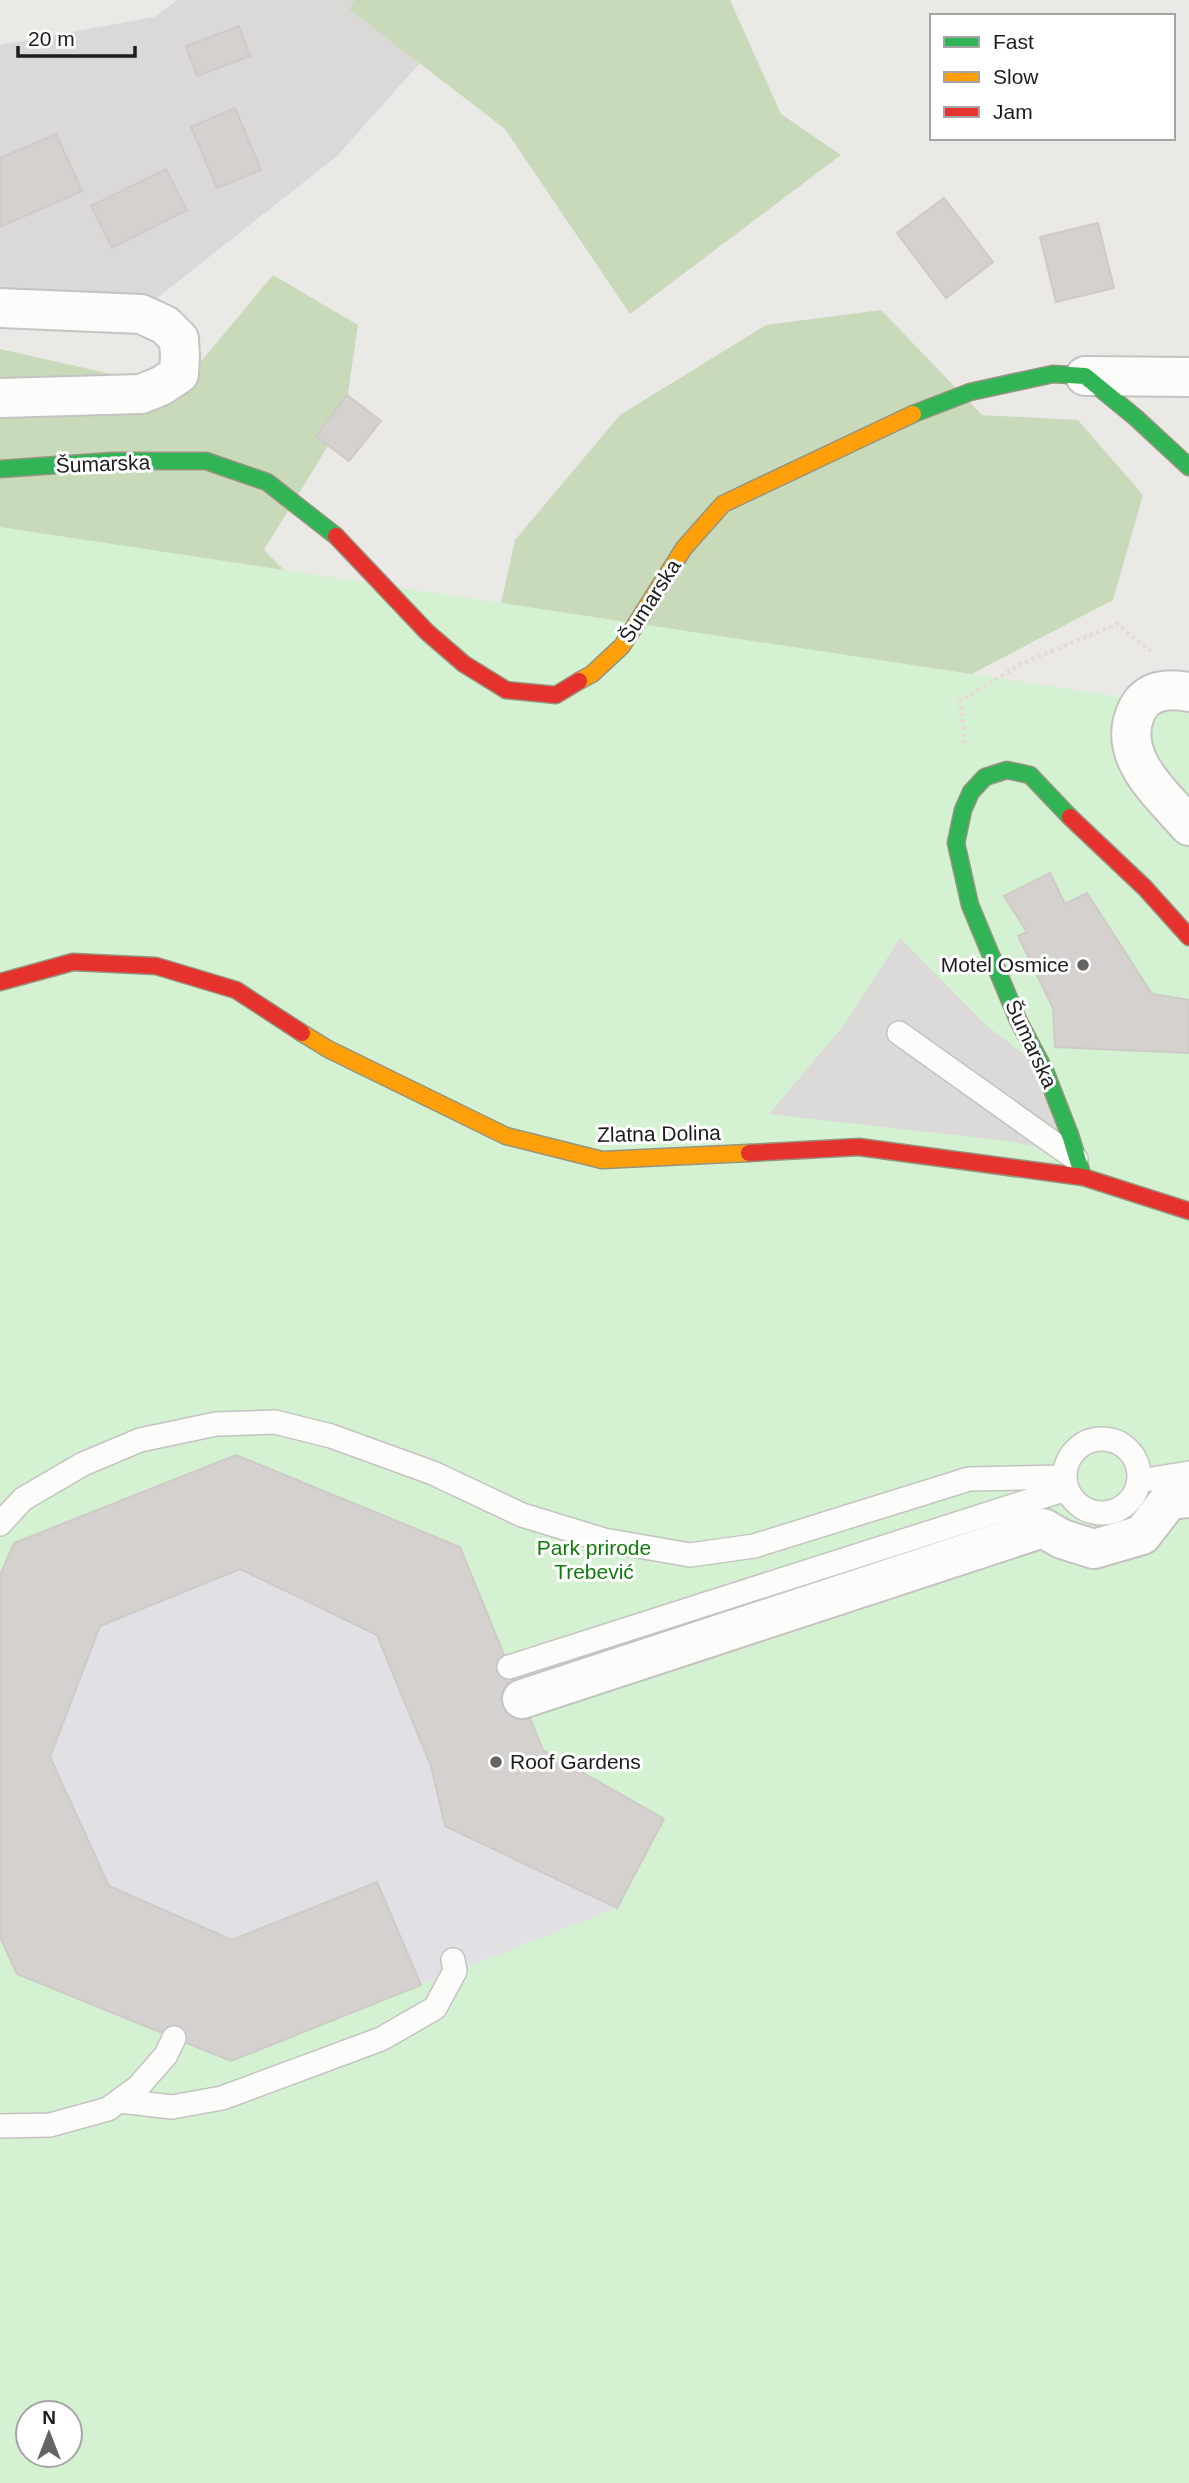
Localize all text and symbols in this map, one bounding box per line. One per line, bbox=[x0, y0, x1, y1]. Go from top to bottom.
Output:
scale bar bbox=[18, 14, 135, 58]
legend bbox=[930, 14, 1175, 140]
text: 20 m bbox=[28, 27, 75, 50]
text: Fast bbox=[993, 30, 1034, 53]
text: Slow bbox=[993, 65, 1039, 88]
text: Jam bbox=[993, 100, 1033, 123]
street label: Šumarska bbox=[55, 450, 151, 477]
street label: Šumarska bbox=[614, 555, 685, 647]
place label: Motel Osmice bbox=[941, 953, 1069, 976]
marker: Motel Osmice bbox=[1075, 957, 1091, 973]
street label: Šumarska bbox=[1001, 996, 1062, 1092]
street label: Zlatna Dolina bbox=[597, 1121, 721, 1146]
park label: Park prirode Trebević bbox=[537, 1536, 651, 1583]
place label: Roof Gardens bbox=[510, 1750, 641, 1773]
marker: Roof Gardens bbox=[488, 1754, 504, 1770]
north arrow bbox=[14, 2399, 84, 2469]
text: N bbox=[42, 2407, 56, 2428]

